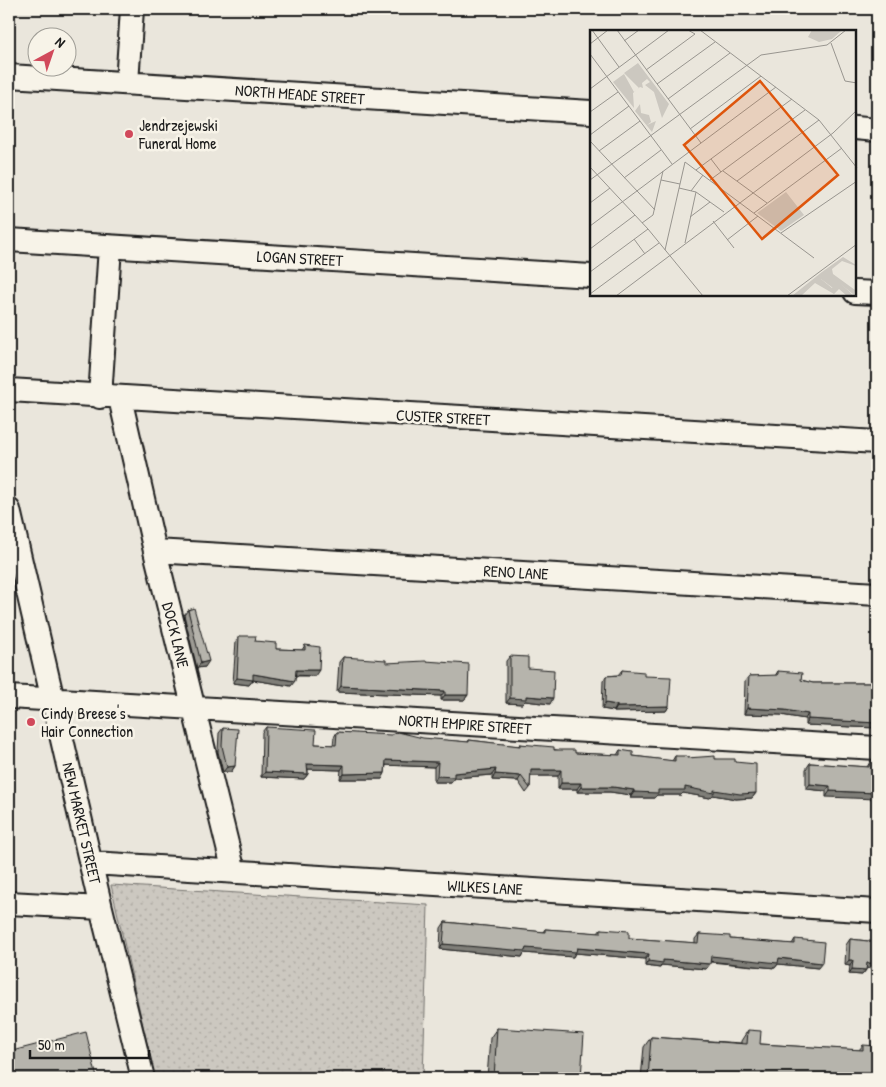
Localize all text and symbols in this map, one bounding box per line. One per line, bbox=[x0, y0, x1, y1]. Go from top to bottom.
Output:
north arrow bbox=[28, 28, 78, 78]
inset map bbox=[590, 30, 856, 296]
text: N bbox=[52, 32, 70, 52]
street label: NORTH MEADE STREET bbox=[234, 78, 366, 110]
place label: Jendrzejewski Funeral Home bbox=[138, 114, 218, 154]
marker: Jendrzejewski Funeral Home bbox=[123, 128, 135, 140]
street label: LOGAN STREET bbox=[256, 245, 344, 271]
street label: CUSTER STREET bbox=[395, 404, 491, 430]
street label: RENO LANE bbox=[483, 559, 549, 585]
street label: DOCK LANE bbox=[157, 600, 195, 670]
place label: Cindy Breese's Hair Connection bbox=[41, 702, 133, 742]
street label: NORTH EMPIRE STREET bbox=[398, 708, 533, 740]
marker: Cindy Breese's Hair Connection bbox=[25, 716, 37, 728]
street label: NEW MARKET STREET bbox=[57, 760, 107, 886]
street label: WILKES LANE bbox=[447, 874, 523, 900]
scale bar bbox=[30, 1027, 149, 1059]
text: 50 m bbox=[38, 1034, 65, 1055]

